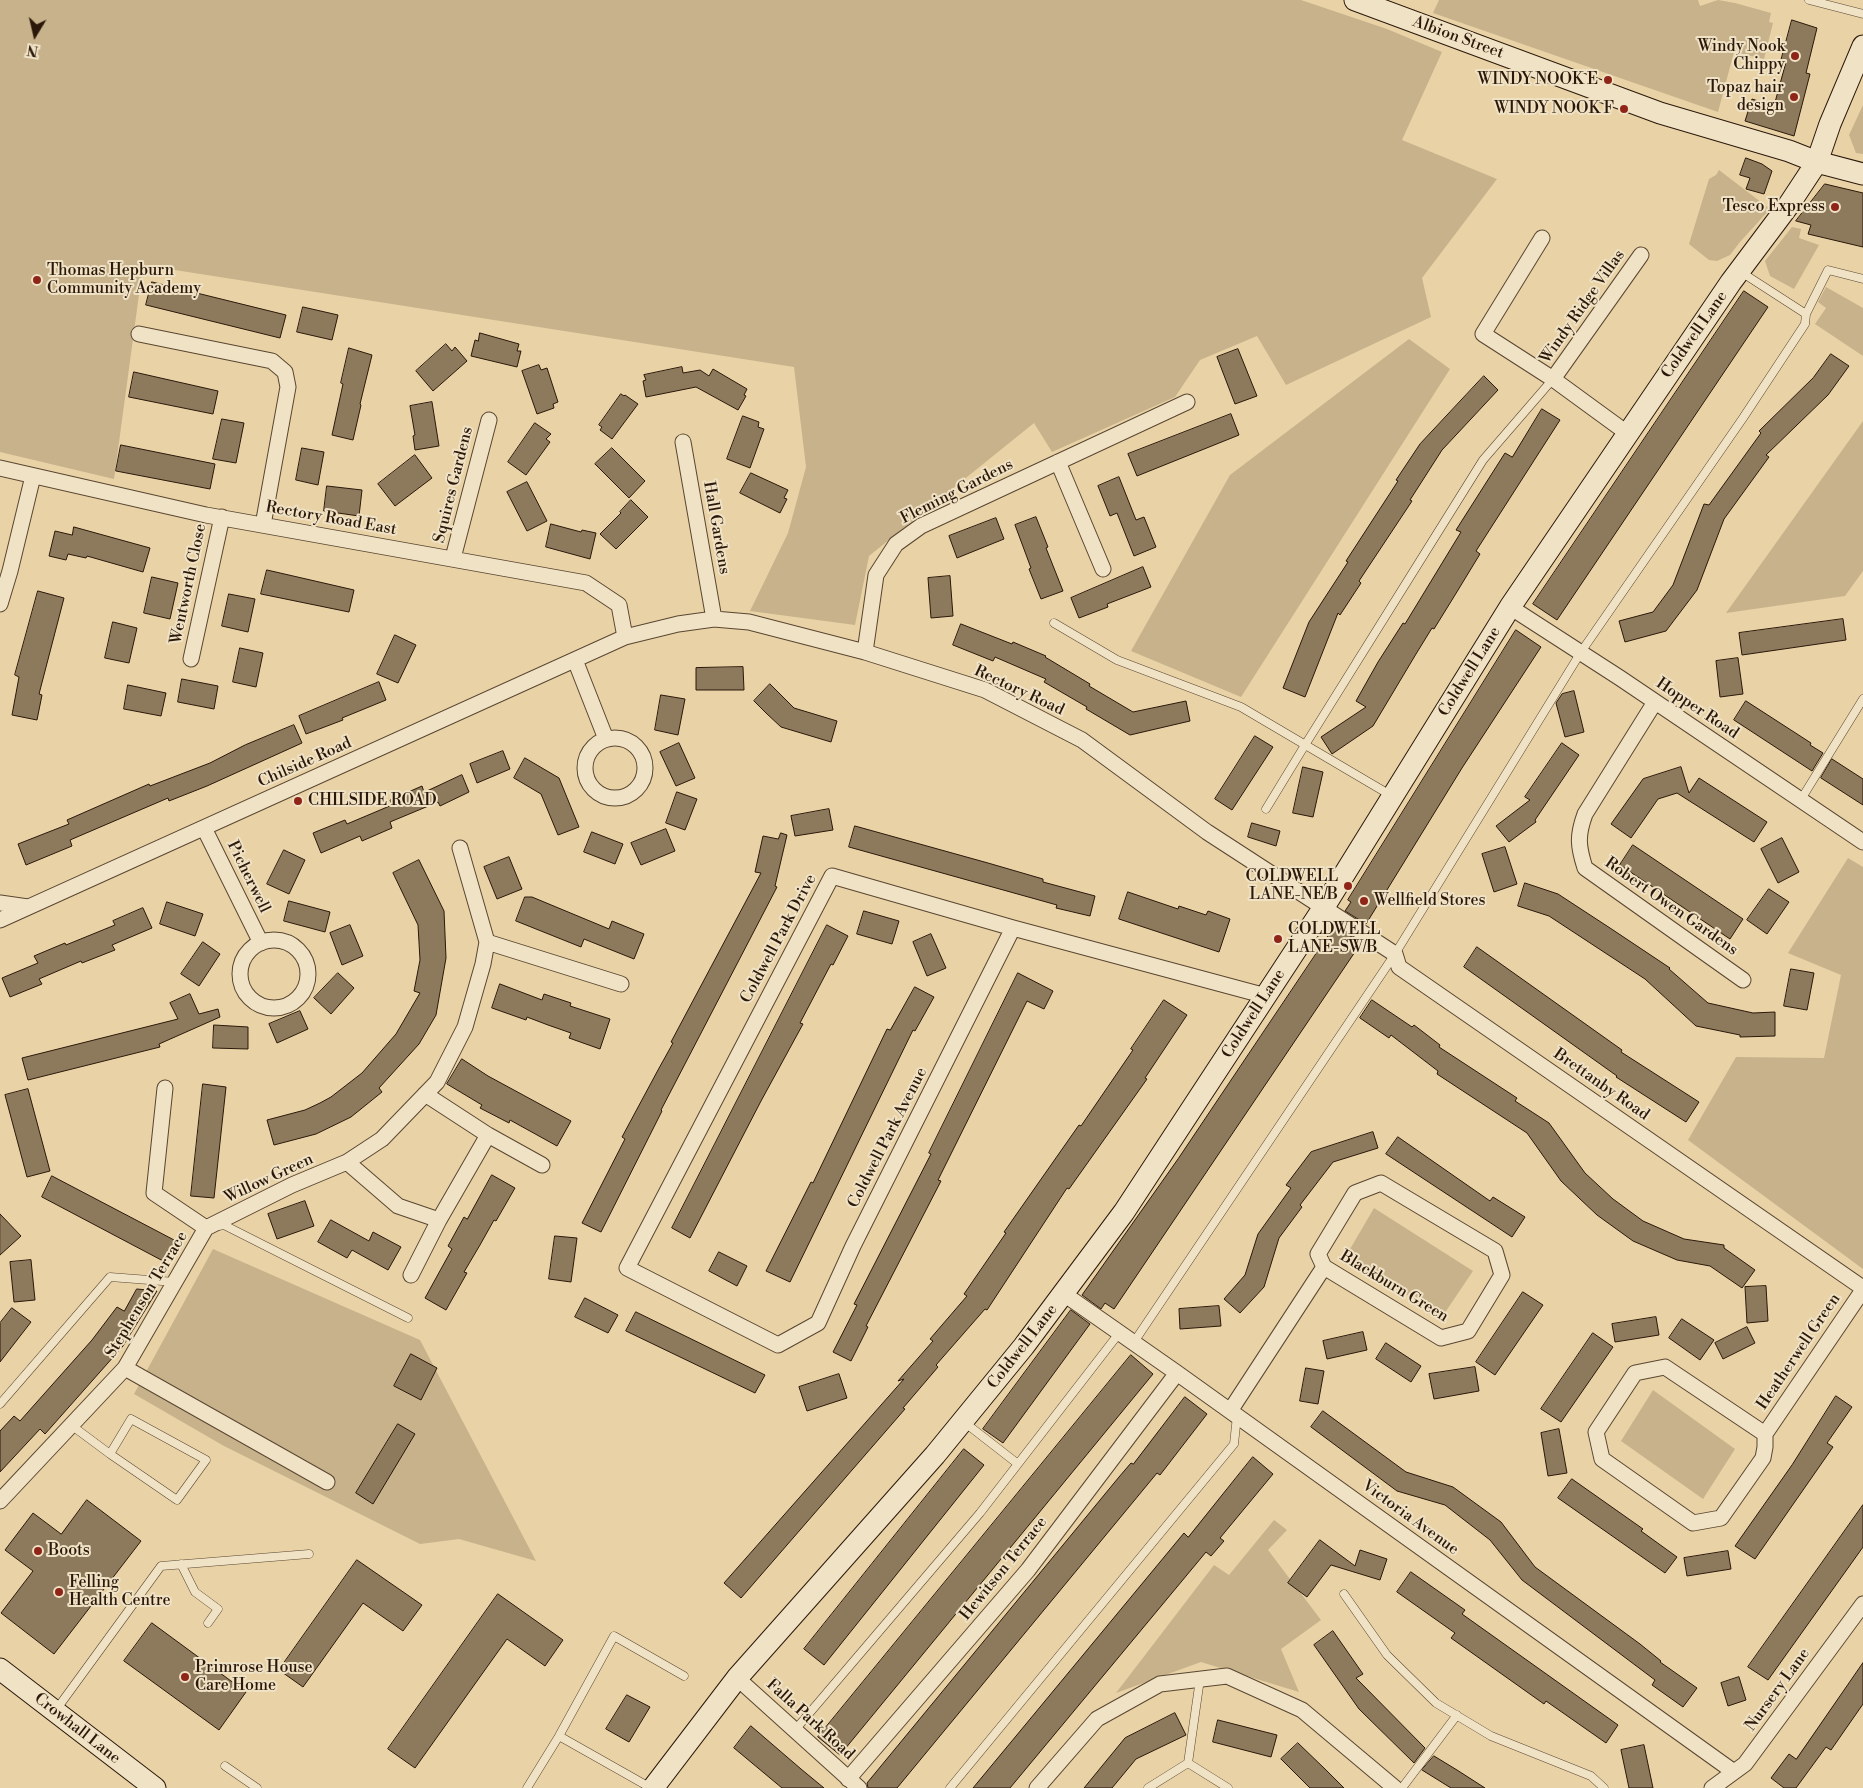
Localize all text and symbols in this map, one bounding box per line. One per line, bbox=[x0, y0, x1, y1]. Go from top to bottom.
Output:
north arrow bbox=[10, 10, 60, 60]
street label: Albion Street bbox=[1410, 13, 1506, 63]
place label: Windy Nook Chippy bbox=[1698, 37, 1785, 75]
text: N bbox=[26, 40, 40, 60]
marker: Windy Nook Chippy bbox=[1789, 50, 1801, 62]
place label: WINDY NOOK E bbox=[1478, 70, 1598, 90]
marker: WINDY NOOK E bbox=[1602, 74, 1614, 86]
place label: Topaz hair design bbox=[1707, 78, 1784, 116]
marker: Topaz hair design bbox=[1788, 91, 1800, 103]
place label: WINDY NOOK F bbox=[1494, 99, 1614, 119]
marker: WINDY NOOK F bbox=[1618, 103, 1630, 115]
place label: Tesco Express bbox=[1722, 197, 1825, 217]
marker: Tesco Express bbox=[1829, 201, 1841, 213]
street label: Windy Ridge Villas bbox=[1537, 246, 1629, 368]
place label: Thomas Hepburn Community Academy bbox=[47, 261, 201, 299]
marker: Thomas Hepburn Community Academy bbox=[31, 274, 43, 286]
street label: Coldwell Lane bbox=[1658, 288, 1732, 382]
street label: Squires Gardens bbox=[430, 425, 478, 545]
street label: Fleming Gardens bbox=[897, 455, 1017, 529]
street label: Hall Gardens bbox=[698, 480, 734, 576]
street label: Rectory Road East bbox=[264, 498, 398, 540]
street label: Wentworth Close bbox=[167, 522, 211, 646]
street label: Coldwell Lane bbox=[1435, 624, 1505, 720]
street label: Rectory Road bbox=[971, 662, 1067, 720]
street label: Hopper Road bbox=[1652, 674, 1742, 744]
street label: Chilside Road bbox=[255, 734, 355, 792]
place label: CHILSIDE ROAD bbox=[308, 791, 437, 811]
marker: CHILSIDE ROAD bbox=[292, 795, 304, 807]
street label: Picherwell bbox=[222, 838, 274, 916]
street label: Robert Owen Gardens bbox=[1601, 854, 1741, 960]
place label: COLDWELL LANE-NE/B bbox=[1246, 867, 1338, 905]
street label: Coldwell Park Drive bbox=[737, 871, 821, 1007]
marker: COLDWELL LANE-NE/B bbox=[1342, 880, 1354, 892]
place label: Wellfield Stores bbox=[1374, 891, 1486, 911]
marker: Wellfield Stores bbox=[1358, 895, 1370, 907]
place label: COLDWELL LANE-SW/B bbox=[1288, 920, 1380, 958]
marker: COLDWELL LANE-SW/B bbox=[1272, 933, 1284, 945]
street label: Coldwell Lane bbox=[1218, 966, 1290, 1062]
street label: Brettanby Road bbox=[1549, 1045, 1653, 1125]
street label: Coldwell Park Avenue bbox=[844, 1065, 932, 1211]
street label: Willow Green bbox=[221, 1150, 317, 1208]
street label: Stephenson Terrace bbox=[102, 1228, 192, 1362]
street label: Blackburn Green bbox=[1336, 1247, 1452, 1327]
street label: Heatherwell Green bbox=[1753, 1290, 1845, 1414]
street label: Coldwell Lane bbox=[984, 1301, 1062, 1393]
street label: Victoria Avenue bbox=[1358, 1476, 1462, 1560]
street label: Hewitson Terrace bbox=[956, 1513, 1052, 1625]
place label: Boots bbox=[48, 1541, 90, 1561]
marker: Boots bbox=[32, 1545, 44, 1557]
place label: Felling Health Centre bbox=[69, 1573, 171, 1611]
marker: Felling Health Centre bbox=[53, 1586, 65, 1598]
street label: Nursery Lane bbox=[1742, 1645, 1814, 1735]
place label: Primrose House Care Home bbox=[195, 1658, 313, 1696]
marker: Primrose House Care Home bbox=[179, 1671, 191, 1683]
street label: Falla Park Road bbox=[762, 1675, 858, 1765]
street label: Crowhall Lane bbox=[30, 1689, 124, 1769]

